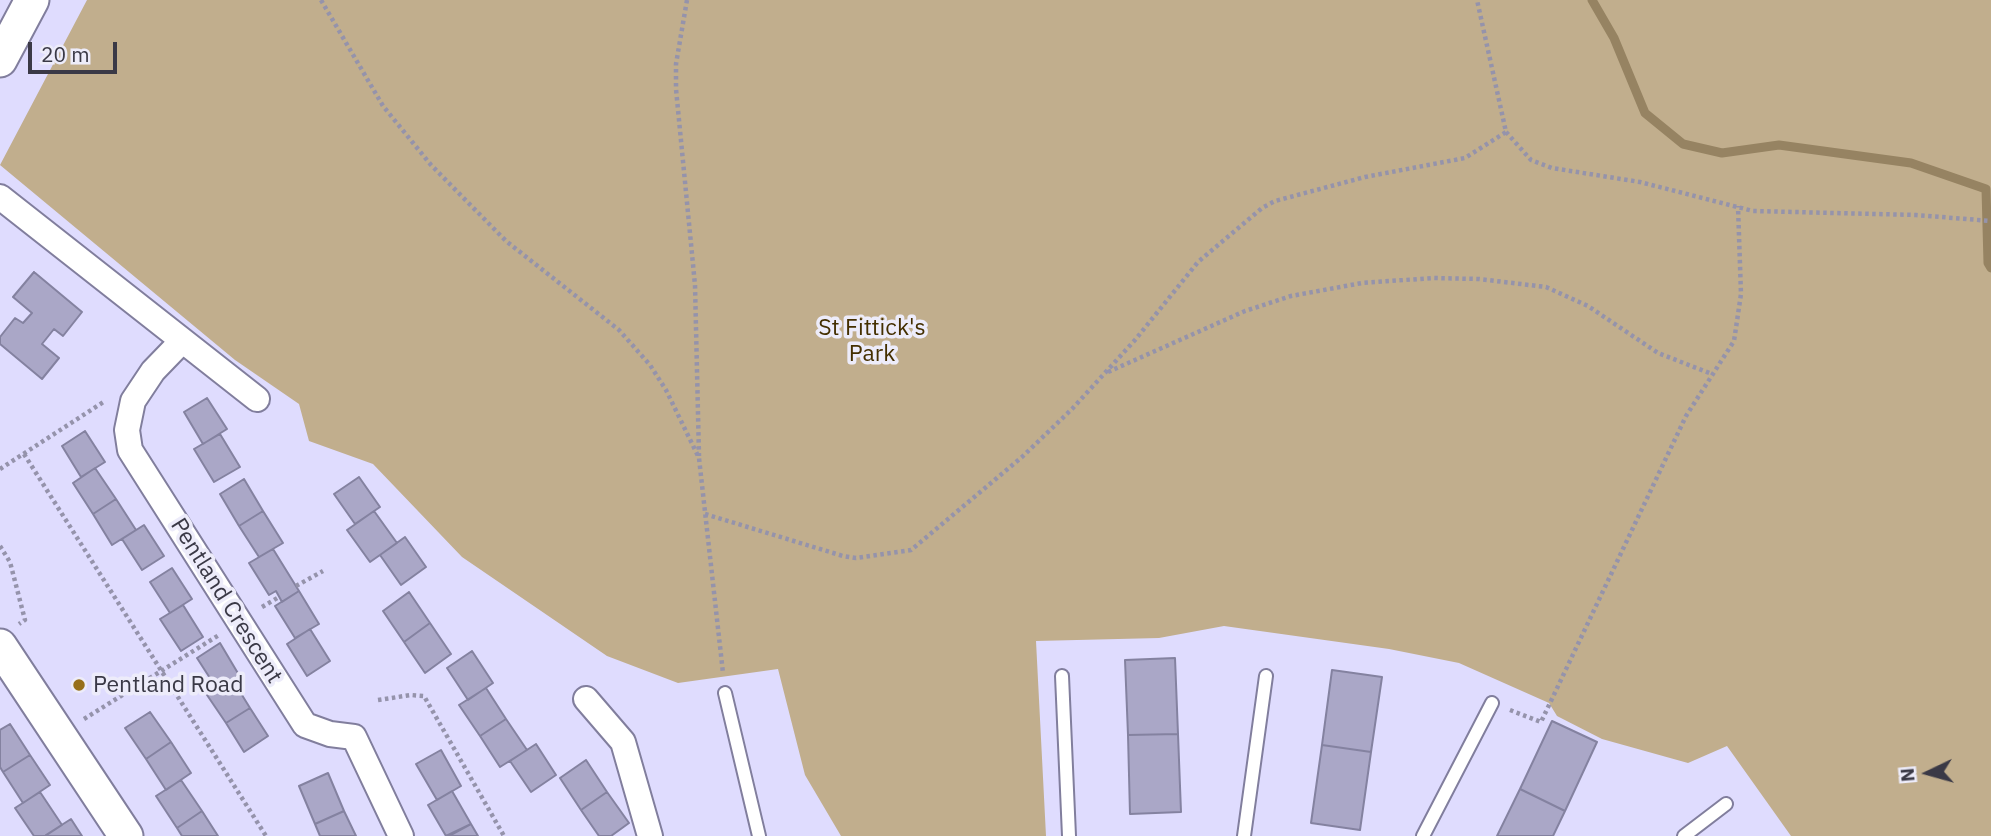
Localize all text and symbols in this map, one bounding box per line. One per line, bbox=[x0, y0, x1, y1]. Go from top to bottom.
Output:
scale bar bbox=[32, 28, 121, 72]
text: 20 m bbox=[41, 40, 90, 68]
park label: St Fittick's Park bbox=[818, 314, 926, 368]
street label: Pentland Crescent bbox=[164, 513, 288, 689]
place label: Pentland Road bbox=[93, 671, 243, 699]
marker: Pentland Road bbox=[71, 677, 87, 693]
north arrow bbox=[1893, 738, 1963, 808]
text: N bbox=[1895, 767, 1920, 783]

